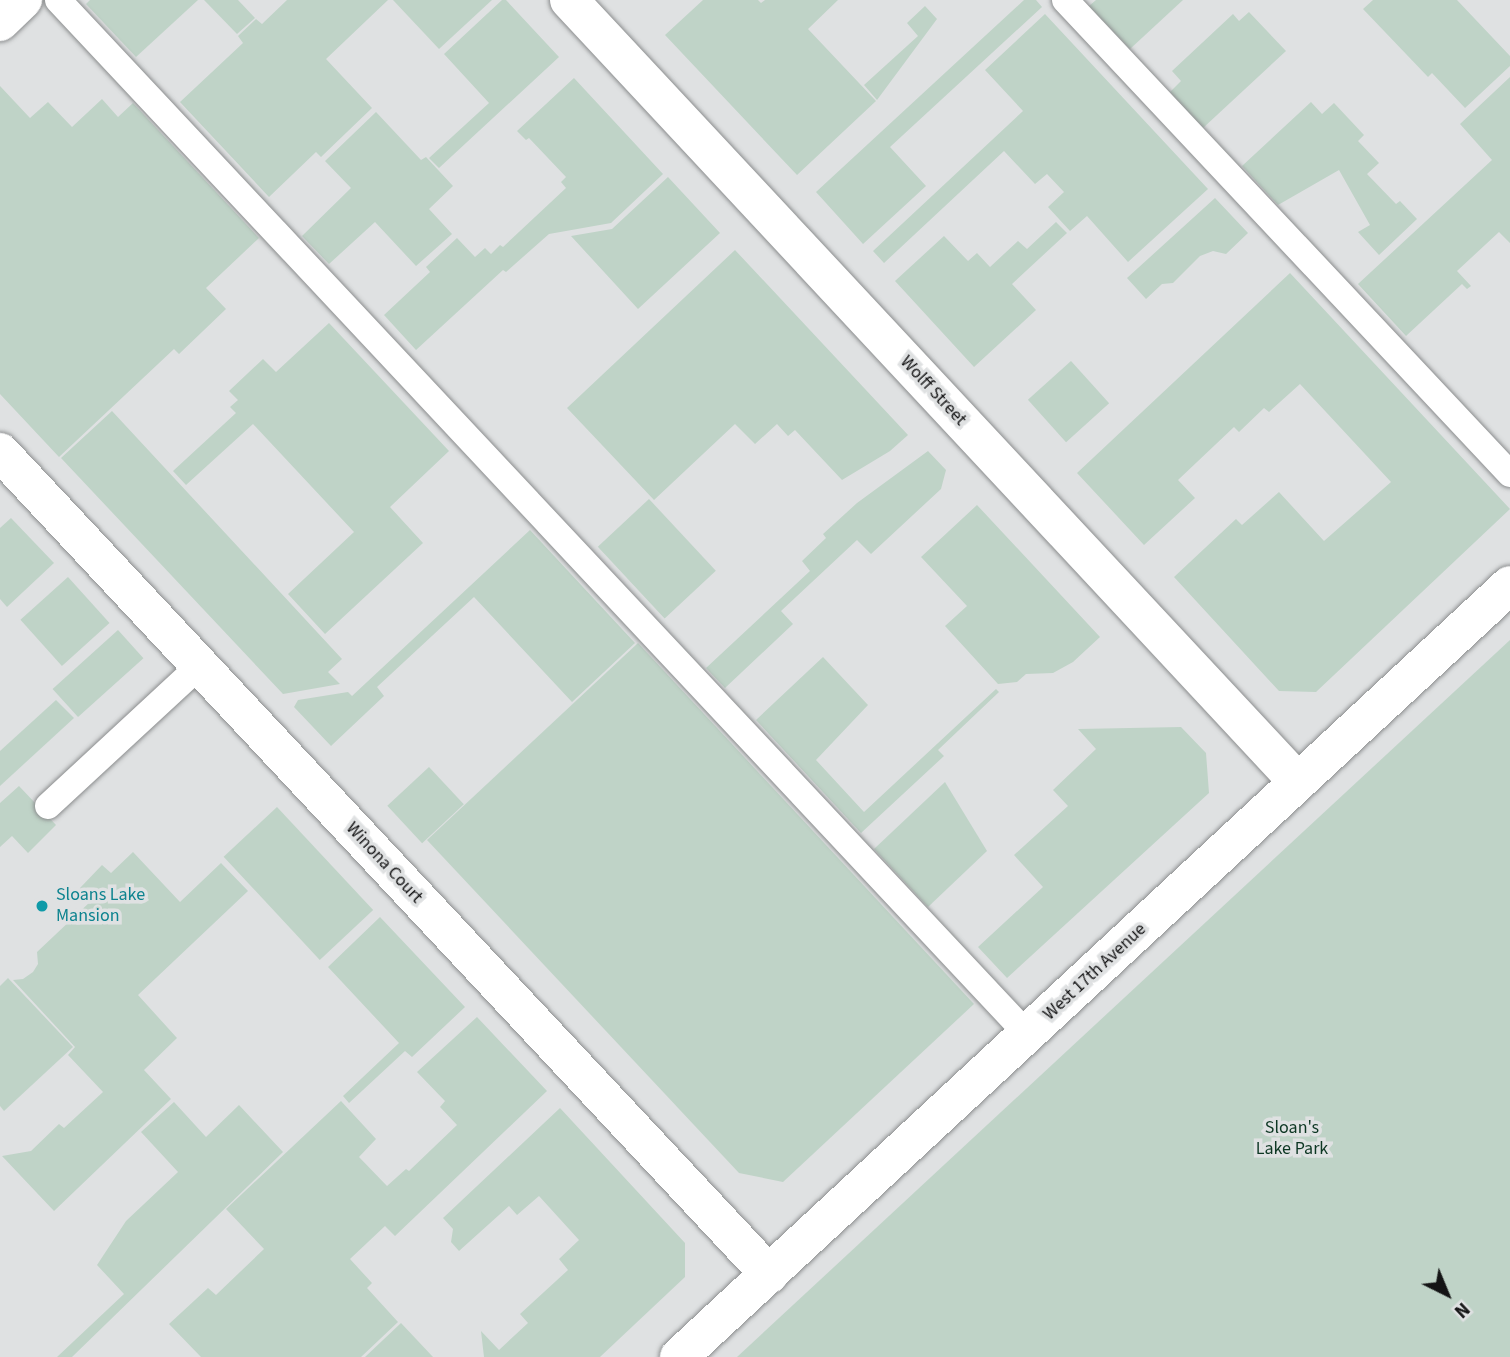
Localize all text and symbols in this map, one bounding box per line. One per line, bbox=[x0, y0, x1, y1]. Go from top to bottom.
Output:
street label: Wolff Street bbox=[895, 352, 971, 430]
street label: Winona Court bbox=[341, 818, 427, 908]
place label: Sloans Lake Mansion bbox=[56, 885, 145, 928]
marker: Sloans Lake Mansion bbox=[34, 898, 50, 914]
street label: West 17th Avenue bbox=[1039, 919, 1151, 1025]
park label: Sloan's Lake Park bbox=[1256, 1118, 1328, 1160]
north arrow bbox=[1412, 1259, 1482, 1329]
text: N bbox=[1448, 1296, 1475, 1324]

